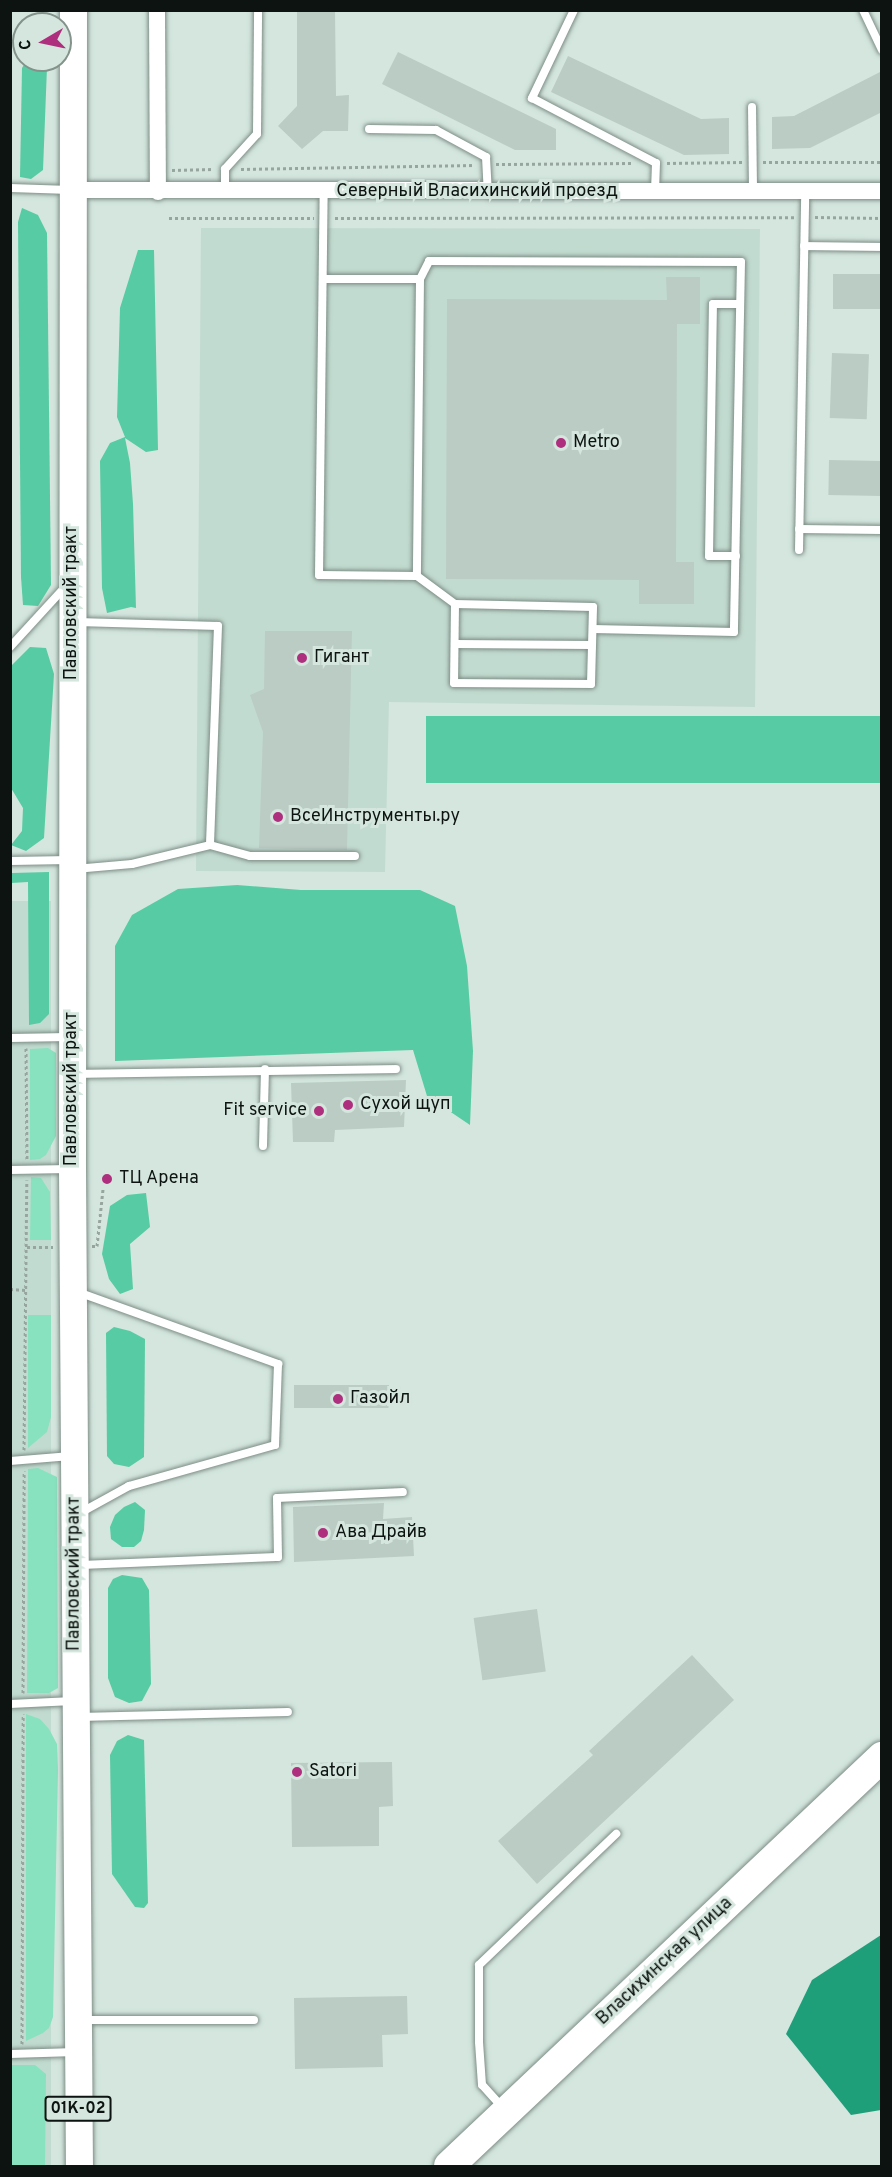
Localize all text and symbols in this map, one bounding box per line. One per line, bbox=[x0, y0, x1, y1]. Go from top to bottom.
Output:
north arrow bbox=[12, 12, 72, 72]
text: С bbox=[16, 38, 37, 51]
street label: Северный Власихинский проезд bbox=[336, 181, 618, 203]
place label: Metro bbox=[573, 432, 620, 454]
marker: Metro bbox=[554, 436, 568, 450]
street label: Павловский тракт bbox=[61, 526, 83, 680]
place label: Гигант bbox=[314, 647, 370, 669]
marker: Гигант bbox=[295, 651, 309, 665]
place label: ВсеИнструменты.ру bbox=[290, 806, 460, 828]
marker: ВсеИнструменты.ру bbox=[271, 810, 285, 824]
street label: Павловский тракт bbox=[61, 1012, 83, 1166]
place label: Сухой щуп bbox=[360, 1094, 451, 1116]
marker: Сухой щуп bbox=[341, 1098, 355, 1112]
place label: Fit service bbox=[223, 1100, 307, 1122]
marker: Fit service bbox=[312, 1104, 326, 1118]
place label: ТЦ Арена bbox=[119, 1168, 199, 1190]
marker: ТЦ Арена bbox=[100, 1172, 114, 1186]
place label: Газойл bbox=[350, 1388, 410, 1410]
marker: Газойл bbox=[331, 1392, 345, 1406]
street label: Павловский тракт bbox=[64, 1497, 86, 1651]
place label: Ава Драйв bbox=[335, 1522, 427, 1544]
marker: Ава Драйв bbox=[316, 1526, 330, 1540]
place label: Satori bbox=[309, 1761, 357, 1783]
marker: Satori bbox=[290, 1765, 304, 1779]
street label: Власихинская улица bbox=[593, 1893, 737, 2031]
road number: 01К-02 bbox=[44, 2096, 112, 2122]

